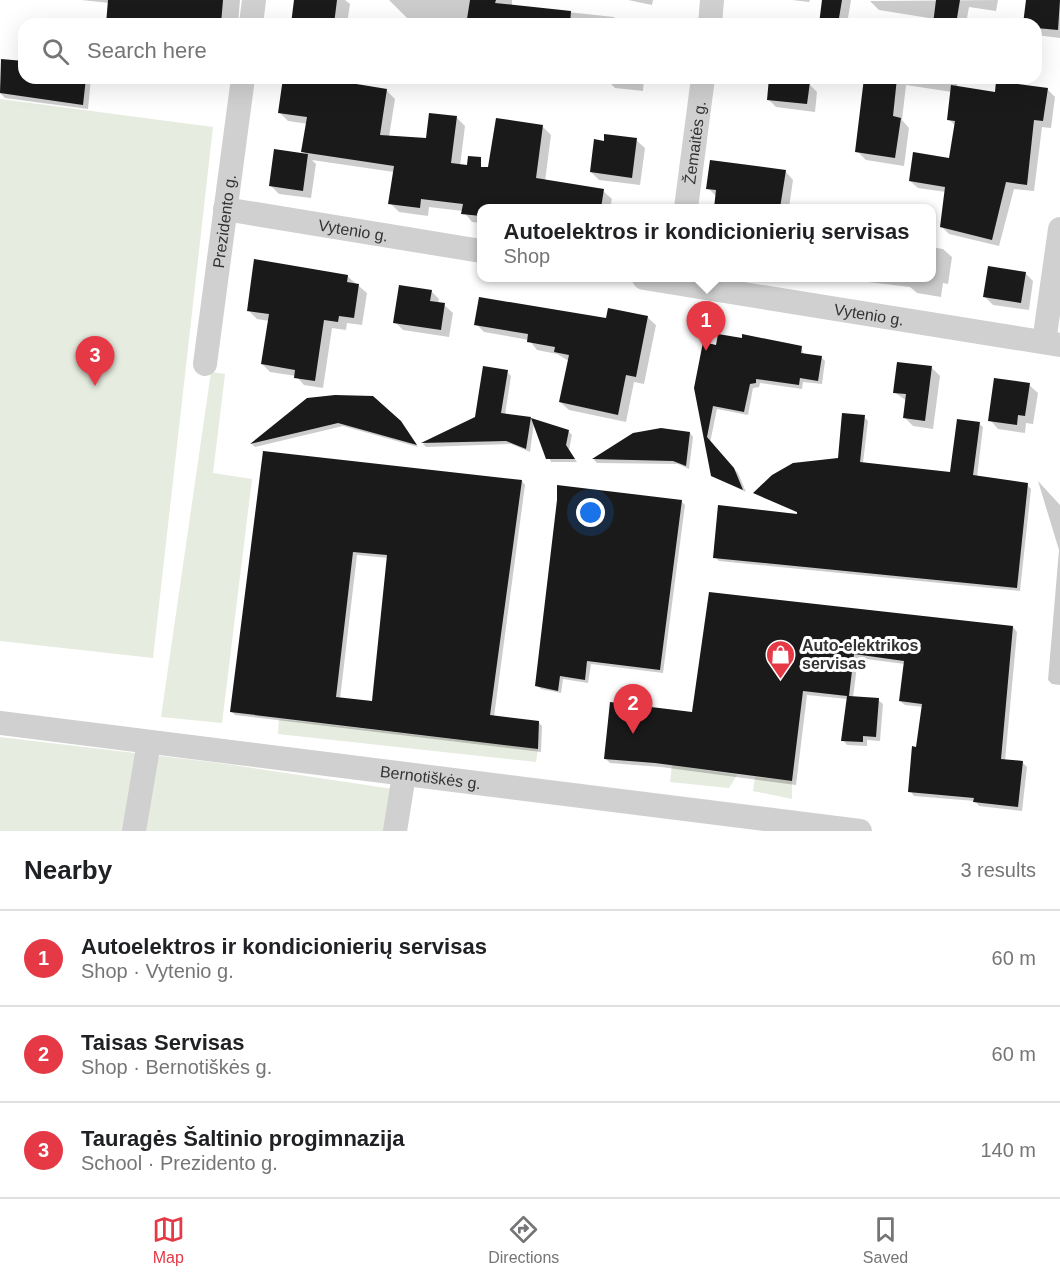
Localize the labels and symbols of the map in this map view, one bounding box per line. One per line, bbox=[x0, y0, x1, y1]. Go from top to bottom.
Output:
street label: Žemaitės g. bbox=[680, 100, 708, 185]
street label: Prezidento g. bbox=[209, 173, 239, 269]
street label: Vytenio g. bbox=[317, 216, 390, 244]
street label: Vytenio g. bbox=[833, 300, 905, 328]
pin: 1 bbox=[686, 302, 726, 351]
pin: 3 bbox=[76, 336, 115, 386]
your location bbox=[576, 498, 605, 527]
place label: Auto-elektrikos servisas bbox=[802, 637, 919, 672]
shop icon: Auto-elektrikos servisas bbox=[765, 638, 797, 680]
pin: 2 bbox=[614, 684, 652, 734]
street label: Bernotiškės g. bbox=[379, 762, 482, 792]

